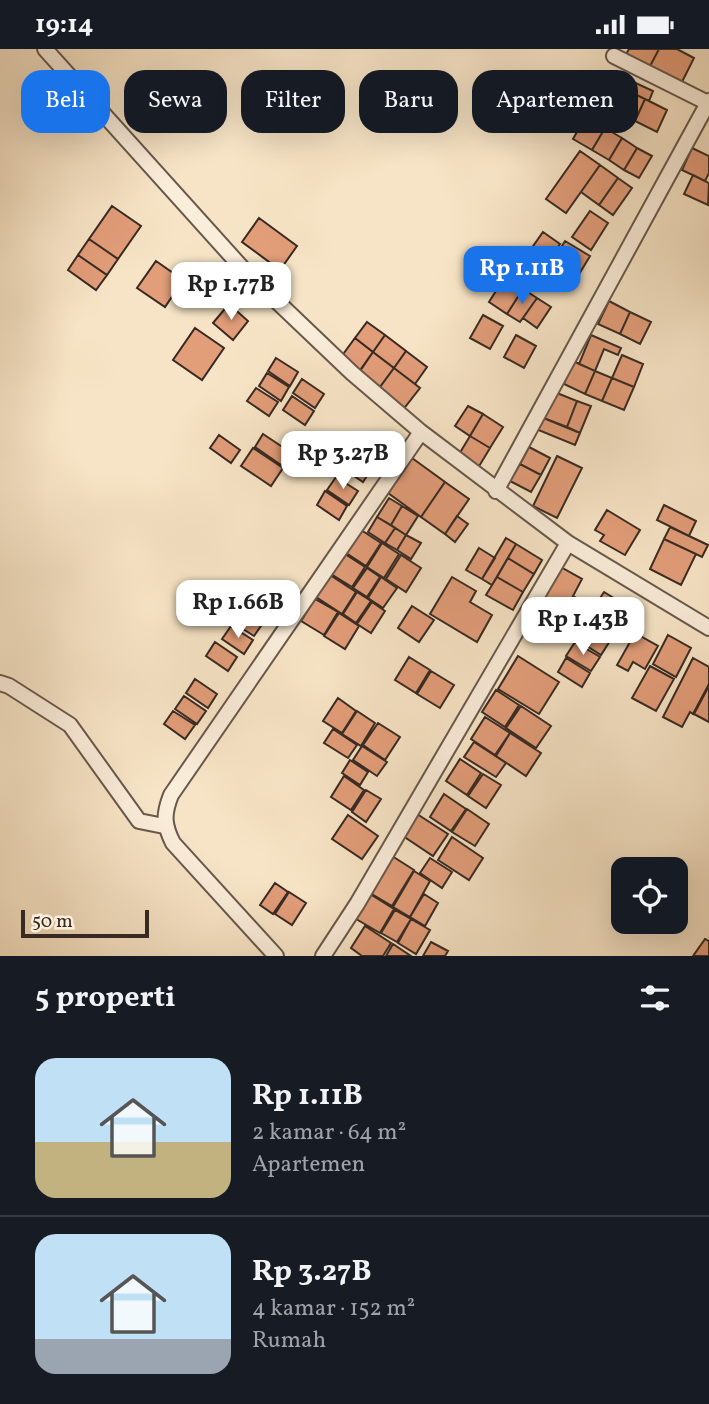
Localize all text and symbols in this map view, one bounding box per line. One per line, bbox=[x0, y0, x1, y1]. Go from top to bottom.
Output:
text: 19:14 bbox=[35, 7, 93, 43]
chip: Beli bbox=[21, 70, 110, 133]
chip: Sewa bbox=[124, 70, 227, 133]
chip: Filter bbox=[241, 70, 345, 133]
chip: Baru bbox=[359, 70, 458, 133]
chip: Apartemen bbox=[472, 70, 638, 133]
pin: Rp 1.11B bbox=[450, 247, 594, 306]
text: Rp 1.11B bbox=[480, 253, 564, 285]
pin: Rp 1.77B bbox=[159, 263, 303, 322]
text: Rp 1.77B bbox=[187, 269, 275, 301]
pin: Rp 3.27B bbox=[271, 431, 415, 491]
text: Rp 3.27B bbox=[297, 438, 389, 470]
pin: Rp 1.66B bbox=[166, 581, 310, 640]
text: Rp 1.66B bbox=[192, 587, 284, 619]
pin: Rp 1.43B bbox=[511, 597, 655, 657]
text: Rp 1.43B bbox=[537, 604, 629, 636]
map controls bbox=[611, 857, 688, 934]
button: locate bbox=[611, 857, 688, 934]
scale bar bbox=[21, 907, 149, 939]
text: 50 m bbox=[32, 909, 73, 935]
text: 5 properti bbox=[35, 977, 176, 1019]
icon: filters bbox=[636, 979, 674, 1017]
text: Rp 1.11B bbox=[252, 1075, 363, 1117]
icon: home bbox=[91, 1086, 175, 1170]
text: 2 kamar · 64 m² bbox=[252, 1117, 406, 1149]
text: Apartemen bbox=[252, 1149, 365, 1181]
text: Rp 3.27B bbox=[252, 1251, 372, 1293]
icon: home bbox=[91, 1262, 175, 1346]
text: 4 kamar · 152 m² bbox=[252, 1293, 415, 1325]
text: Rumah bbox=[252, 1325, 326, 1357]

